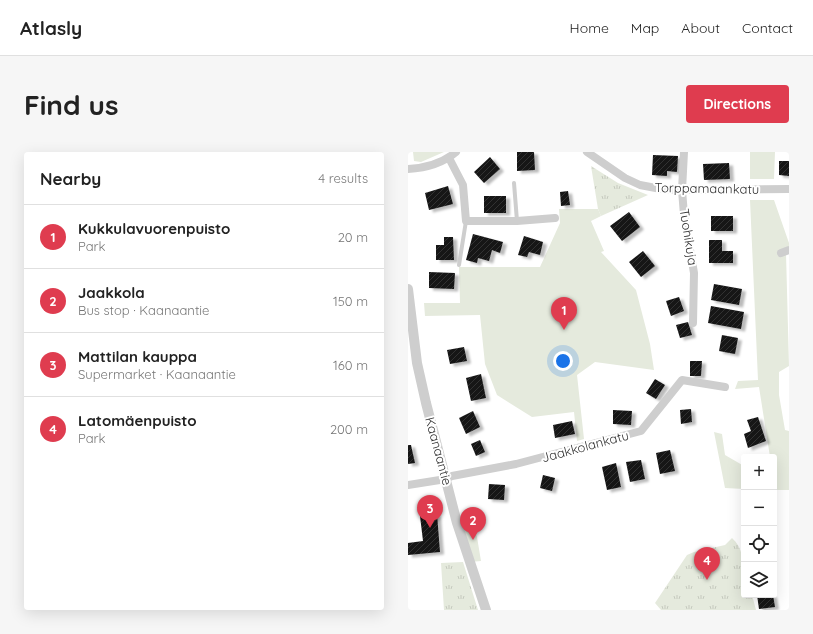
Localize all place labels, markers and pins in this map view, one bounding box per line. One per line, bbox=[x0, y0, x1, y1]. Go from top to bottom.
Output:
pin: 1 bbox=[551, 297, 577, 330]
pin: 3 bbox=[417, 495, 443, 528]
pin: 2 bbox=[460, 507, 486, 540]
pin: 4 bbox=[694, 547, 720, 580]

